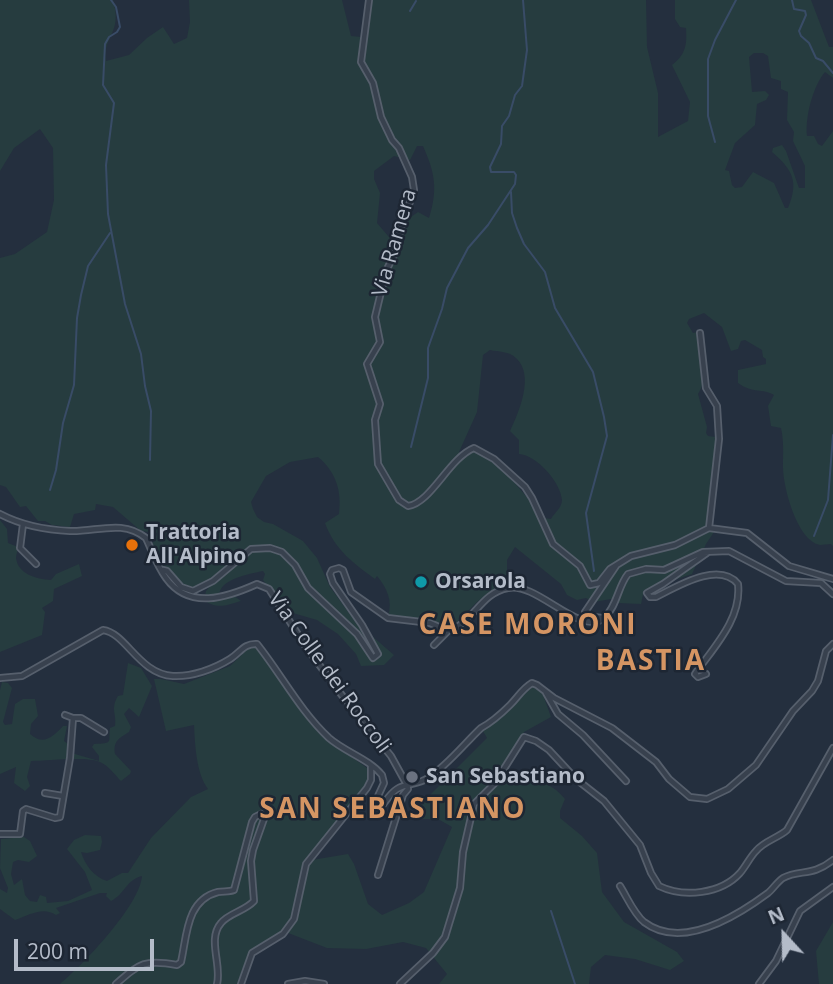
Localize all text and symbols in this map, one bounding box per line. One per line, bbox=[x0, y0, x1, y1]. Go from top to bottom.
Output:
street label: Via Ramera bbox=[368, 186, 422, 300]
place label: Trattoria All'Alpino bbox=[146, 520, 246, 570]
marker: Trattoria All'Alpino bbox=[124, 537, 140, 553]
place label: Orsarola bbox=[435, 569, 526, 595]
marker: Orsarola bbox=[413, 574, 429, 590]
street label: Via Colle dei Roccoli bbox=[262, 588, 396, 758]
district label: CASE MORONI bbox=[420, 609, 636, 643]
district label: BASTIA bbox=[597, 645, 705, 679]
place label: San Sebastiano bbox=[426, 764, 585, 790]
marker: San Sebastiano bbox=[404, 769, 420, 785]
district label: SAN SEBASTIANO bbox=[261, 793, 525, 827]
north arrow bbox=[749, 900, 819, 970]
text: N bbox=[764, 901, 788, 930]
scale bar bbox=[18, 925, 158, 969]
text: 200 m bbox=[27, 937, 88, 965]

